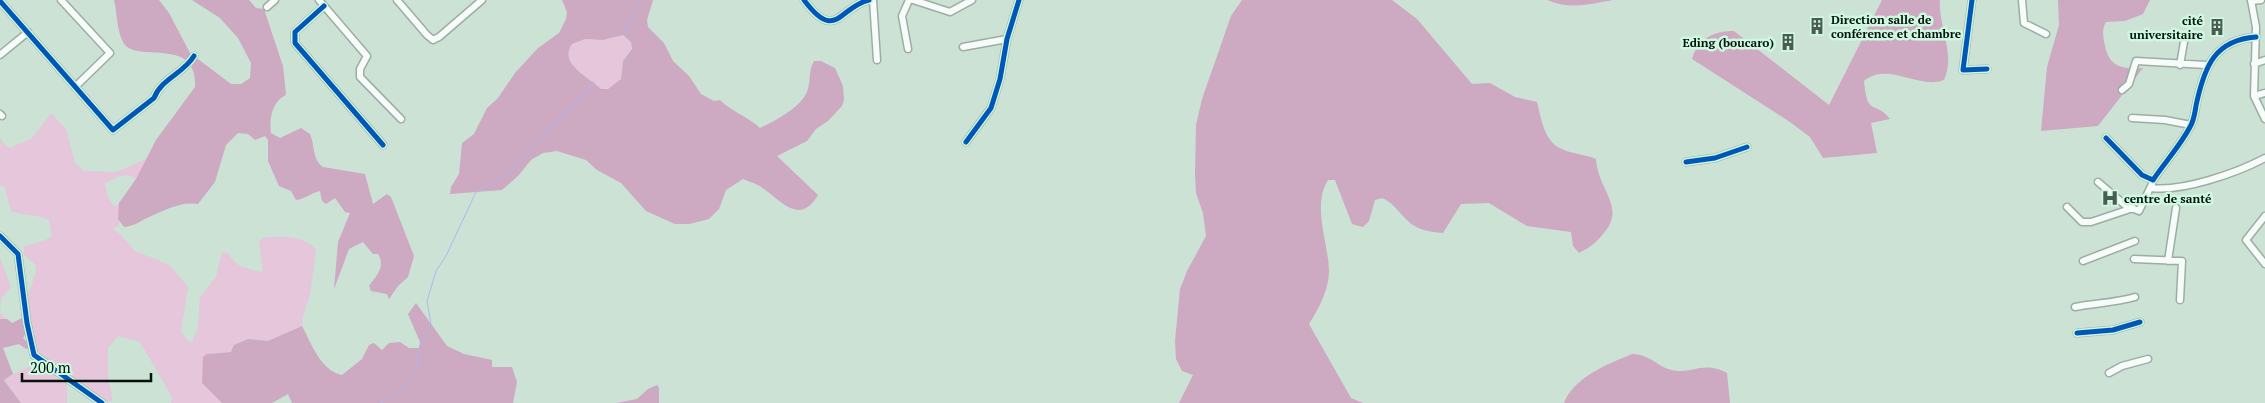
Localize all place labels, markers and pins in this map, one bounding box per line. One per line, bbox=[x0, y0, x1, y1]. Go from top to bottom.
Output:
place label: Direction salle de conférence et chambre bbox=[1831, 12, 1962, 41]
place label: cité universitaire bbox=[2129, 13, 2204, 42]
building icon: Direction salle de conférence et chambre bbox=[1807, 16, 1827, 36]
building icon: cité universitaire bbox=[2207, 17, 2227, 37]
building icon: Eding (boucaro) bbox=[1778, 32, 1798, 52]
place label: Eding (boucaro) bbox=[1682, 35, 1774, 50]
hospital icon: centre de santé bbox=[2100, 188, 2120, 208]
place label: centre de santé bbox=[2124, 191, 2212, 206]

